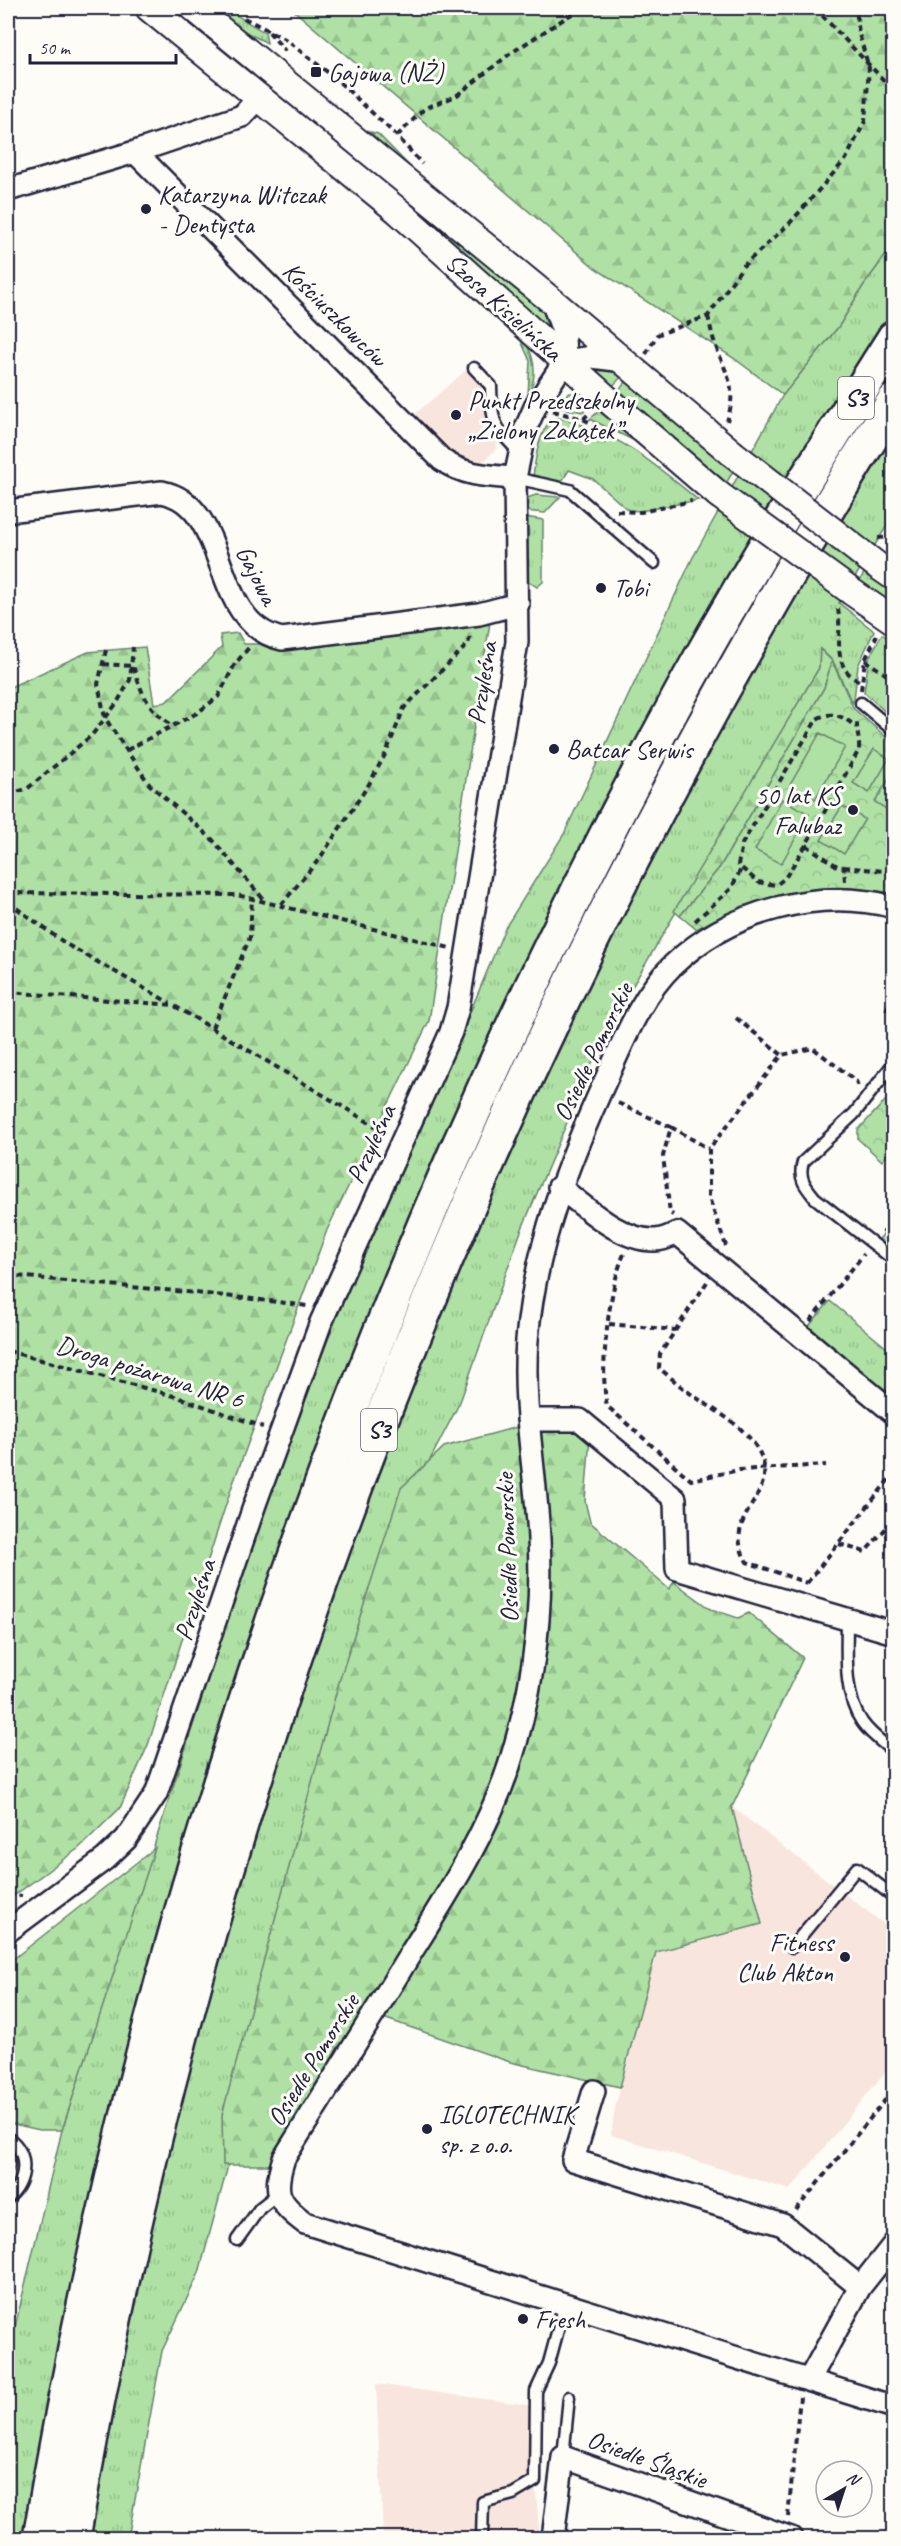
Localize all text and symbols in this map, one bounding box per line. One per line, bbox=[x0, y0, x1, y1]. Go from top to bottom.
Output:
scale bar bbox=[30, 27, 176, 65]
text: 50 m bbox=[39, 37, 72, 59]
place label: Gajowa (NŻ) bbox=[328, 56, 445, 89]
marker: Gajowa (NŻ) bbox=[309, 65, 323, 79]
place label: Katarzyna Witczak - Dentysta bbox=[158, 178, 328, 241]
marker: Katarzyna Witczak - Dentysta bbox=[139, 202, 153, 216]
street label: Szosa Kisielińska bbox=[438, 246, 571, 369]
street label: Kościuszkowców bbox=[276, 255, 396, 375]
road number: S3 bbox=[838, 377, 874, 419]
place label: Punkt Przedszkolny „Zielony Zakątek” bbox=[468, 384, 636, 447]
marker: Punkt Przedszkolny „Zielony Zakątek” bbox=[449, 408, 463, 422]
street label: Gajowa bbox=[228, 540, 287, 612]
place label: Tobi bbox=[613, 572, 651, 605]
marker: Tobi bbox=[594, 581, 608, 595]
street label: Przyleśna bbox=[459, 638, 505, 727]
place label: Batcar Serwis bbox=[566, 733, 694, 766]
marker: Batcar Serwis bbox=[547, 742, 561, 756]
place label: 50 lat KS Falubaz bbox=[755, 779, 844, 842]
marker: 50 lat KS Falubaz bbox=[846, 803, 860, 817]
street label: Osiedle Pomorskie bbox=[545, 975, 642, 1127]
street label: Przyleśna bbox=[338, 1098, 404, 1189]
street label: Droga pożarowa NR 6 bbox=[53, 1328, 249, 1416]
road number: S3 bbox=[361, 1409, 397, 1451]
street label: Osiedle Pomorskie bbox=[488, 1470, 526, 1623]
street label: Przyleśna bbox=[166, 1554, 224, 1645]
place label: Fitness Club Akton bbox=[737, 1926, 835, 1989]
marker: Fitness Club Akton bbox=[838, 1950, 852, 1964]
street label: Osiedle Pomorskie bbox=[259, 1986, 368, 2132]
place label: IGLOTECHNIK sp. z o.o. bbox=[439, 2098, 580, 2161]
marker: IGLOTECHNIK sp. z o.o. bbox=[420, 2122, 434, 2136]
place label: Fresh bbox=[535, 2303, 586, 2336]
marker: Fresh bbox=[516, 2312, 530, 2326]
street label: Osiedle Śląskie bbox=[583, 2422, 713, 2496]
north arrow bbox=[814, 2459, 874, 2519]
text: N bbox=[843, 2467, 865, 2491]

